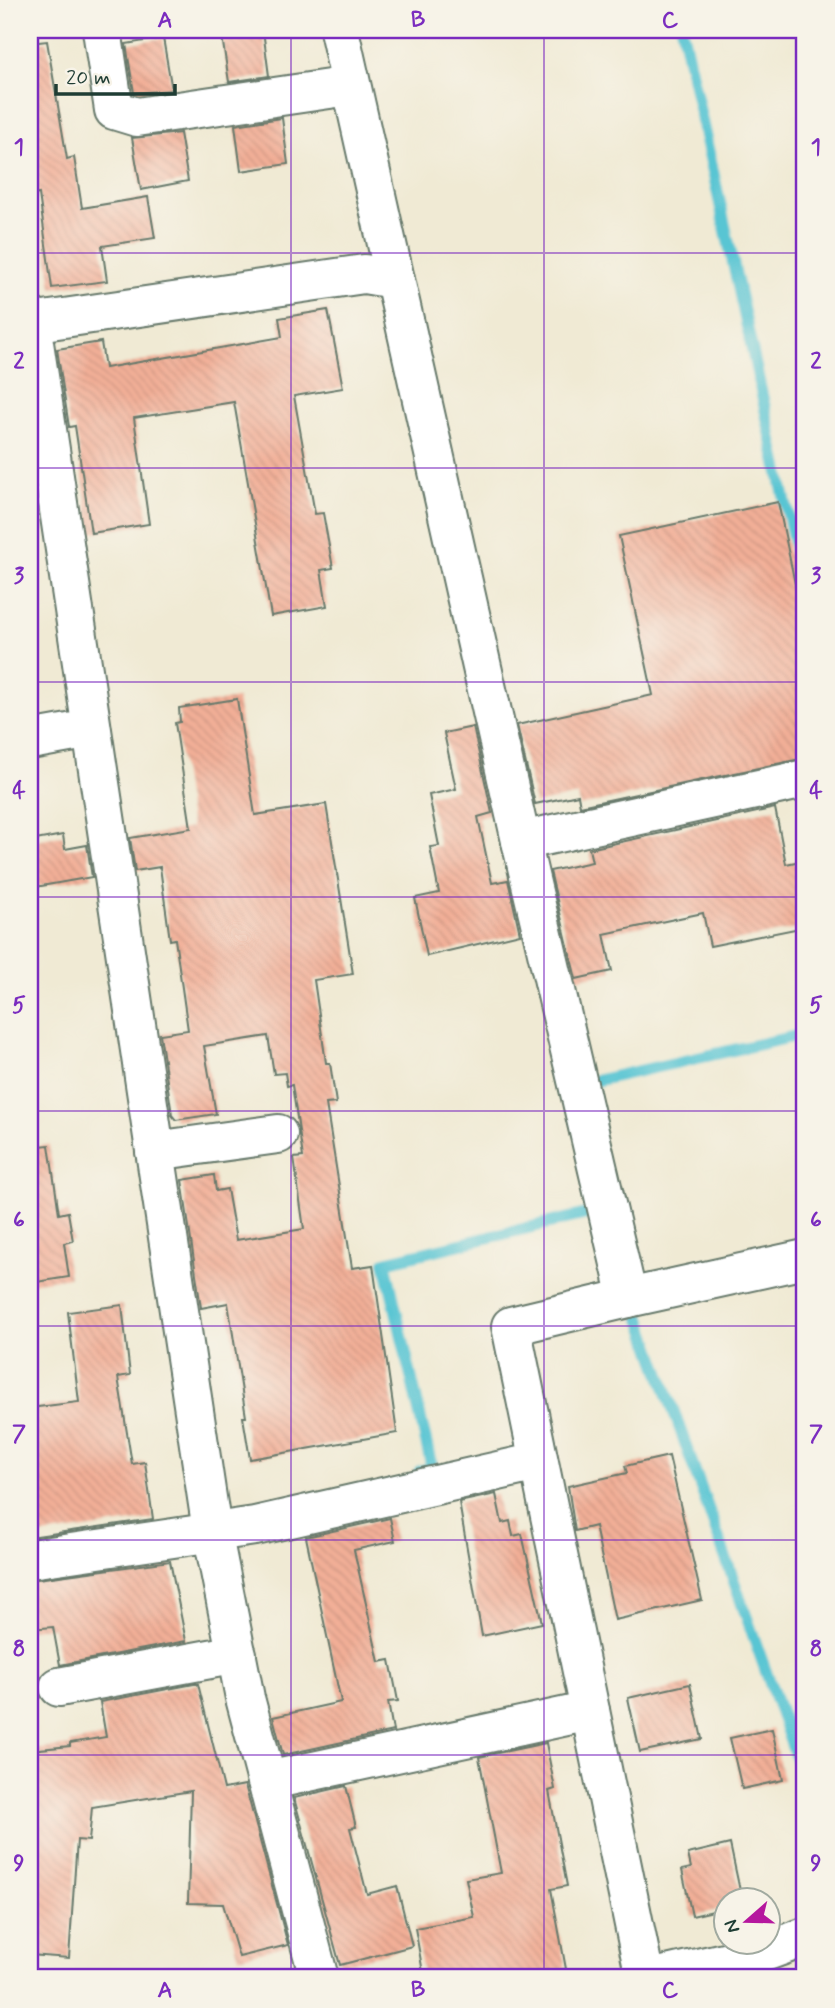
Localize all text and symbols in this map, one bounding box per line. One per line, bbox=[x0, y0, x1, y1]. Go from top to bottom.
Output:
text: A bbox=[157, 6, 173, 36]
text: B bbox=[411, 6, 426, 36]
text: C bbox=[662, 6, 679, 36]
scale bar bbox=[56, 52, 175, 96]
text: 20 m bbox=[66, 64, 111, 92]
text: 1 bbox=[14, 133, 24, 163]
text: 1 bbox=[811, 133, 821, 163]
text: 2 bbox=[13, 347, 25, 377]
text: 2 bbox=[810, 347, 822, 377]
text: 3 bbox=[14, 562, 25, 592]
text: 3 bbox=[811, 562, 822, 592]
text: 4 bbox=[12, 776, 26, 806]
text: 4 bbox=[809, 776, 823, 806]
text: 5 bbox=[12, 991, 26, 1021]
text: 5 bbox=[809, 991, 823, 1021]
text: 6 bbox=[13, 1206, 25, 1236]
text: 6 bbox=[810, 1206, 822, 1236]
text: 7 bbox=[12, 1420, 26, 1450]
text: 7 bbox=[809, 1420, 823, 1450]
text: 8 bbox=[13, 1635, 25, 1665]
text: 8 bbox=[810, 1635, 822, 1665]
text: 9 bbox=[13, 1849, 25, 1879]
text: 9 bbox=[810, 1849, 822, 1879]
north arrow bbox=[712, 1885, 782, 1955]
text: N bbox=[719, 1916, 746, 1937]
text: A bbox=[157, 1976, 173, 2006]
text: B bbox=[411, 1976, 426, 2006]
text: C bbox=[662, 1976, 679, 2006]

